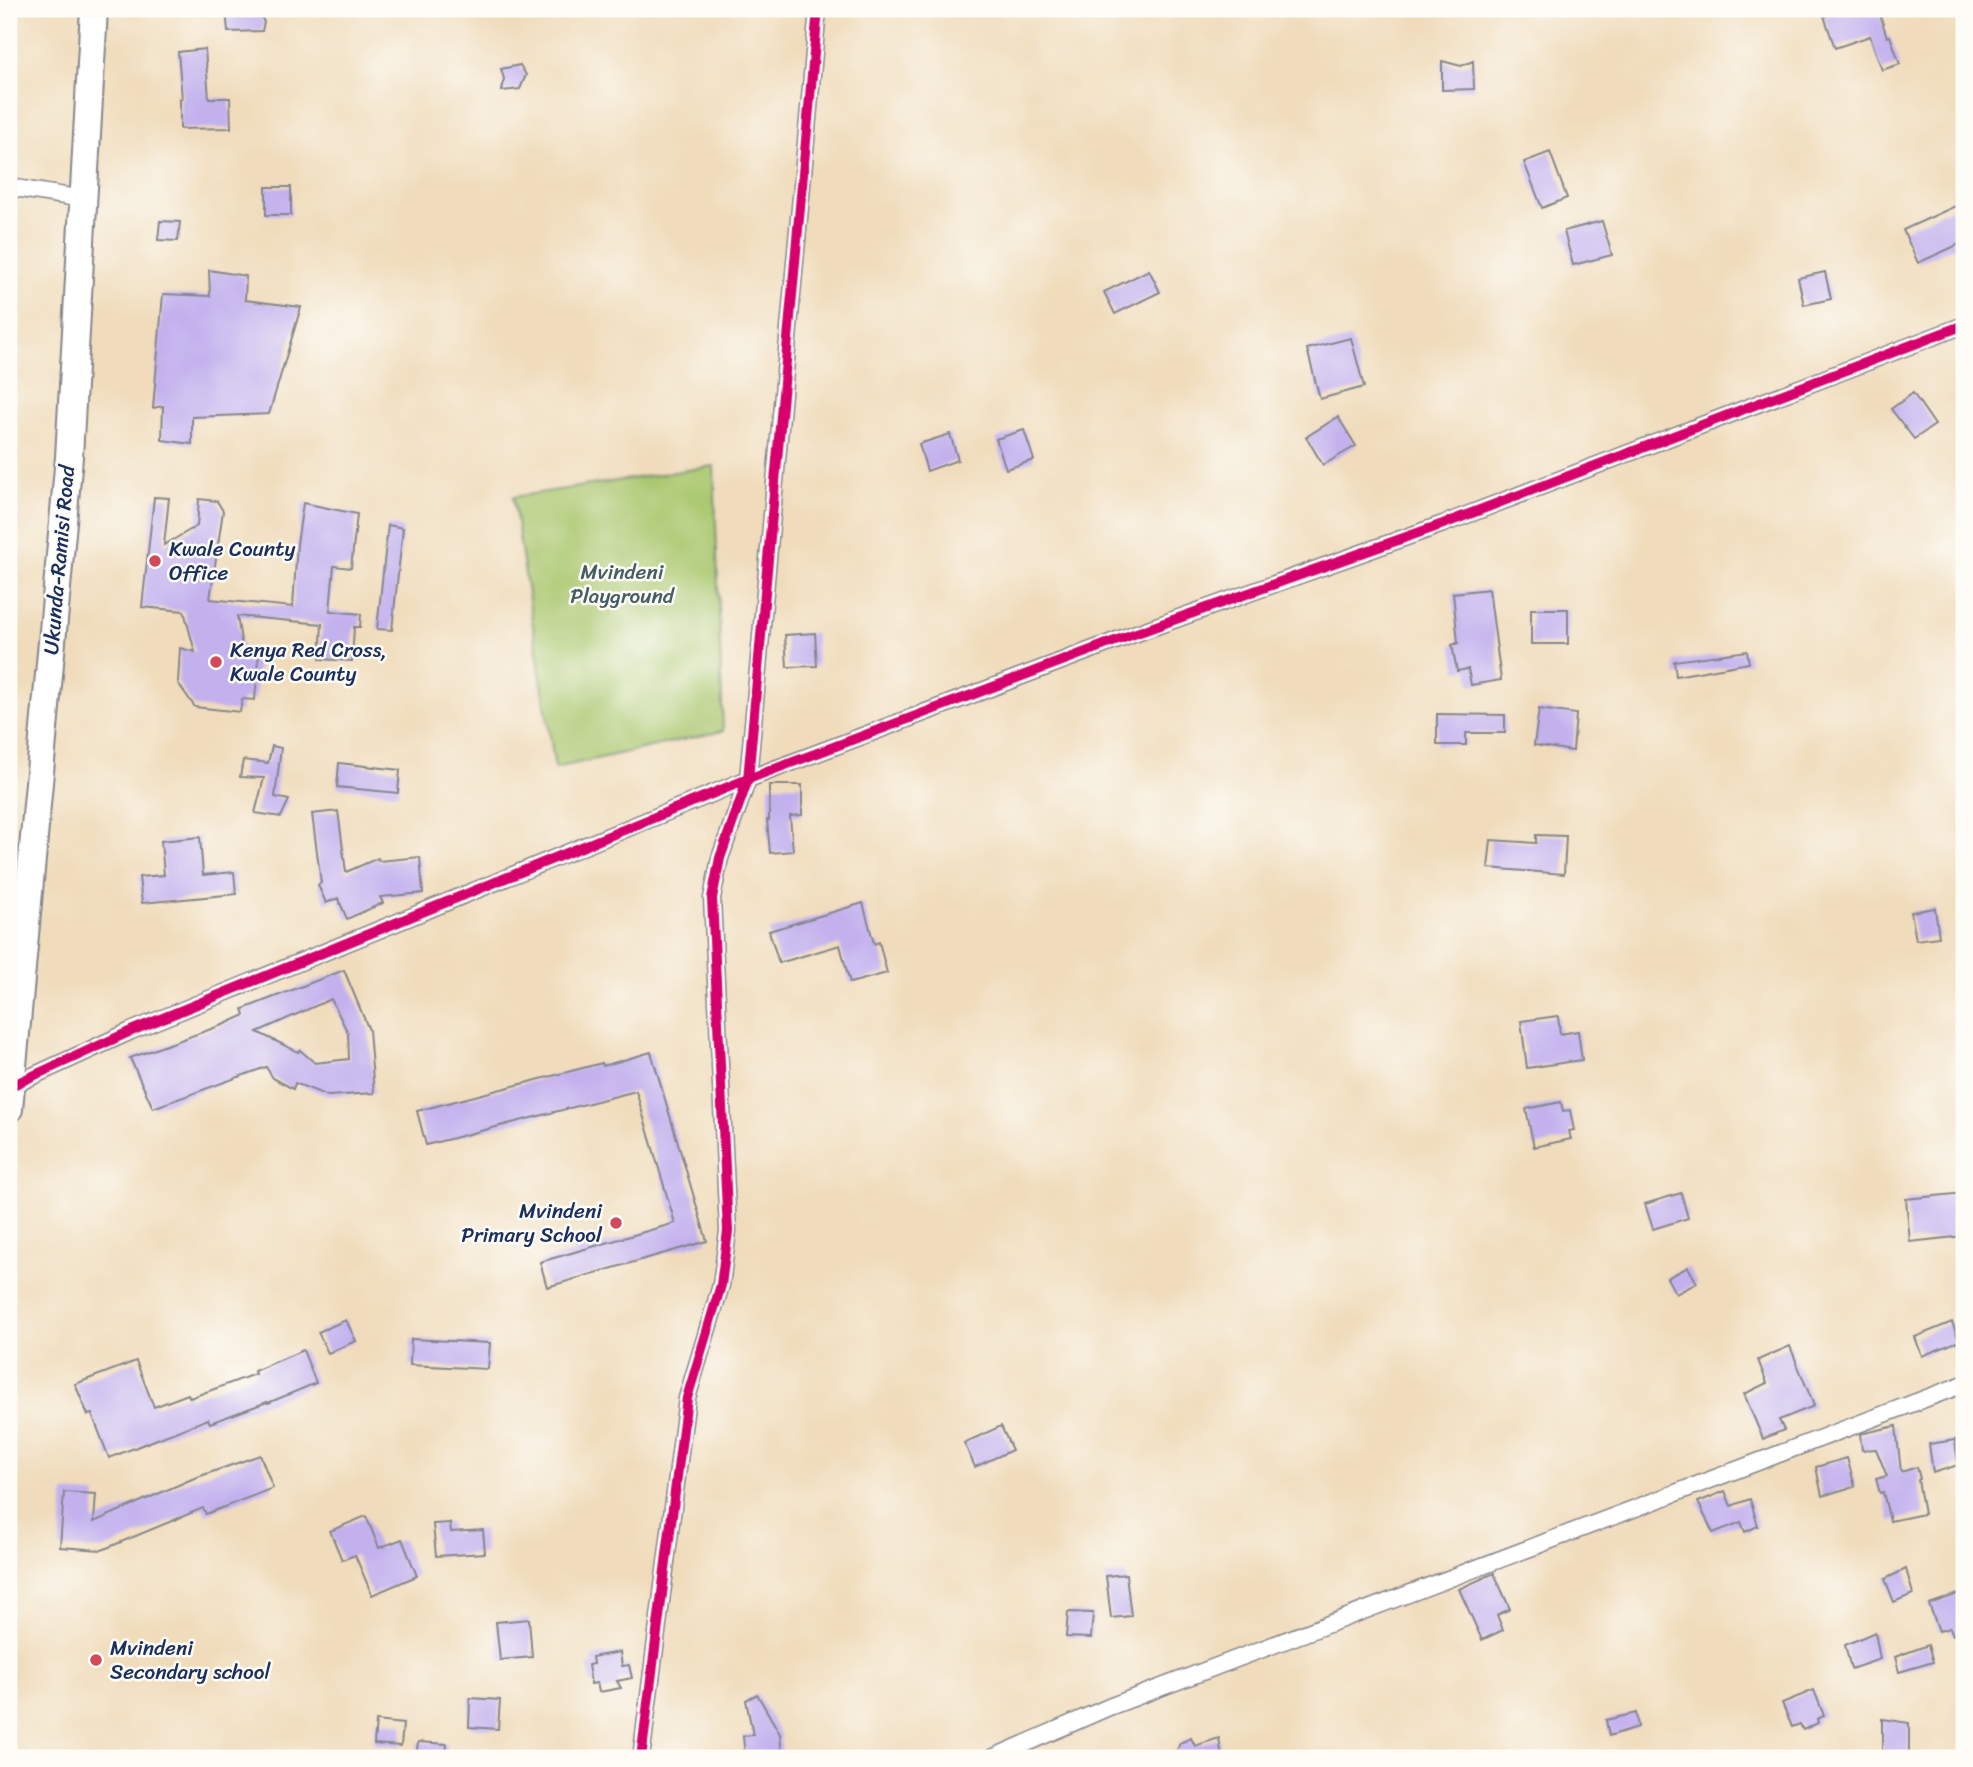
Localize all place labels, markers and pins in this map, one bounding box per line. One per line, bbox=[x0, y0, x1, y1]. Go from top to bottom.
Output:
place label: Kwale County Office bbox=[169, 530, 295, 592]
marker: Kwale County Office bbox=[147, 553, 163, 569]
place label: Kenya Red Cross, Kwale County bbox=[230, 631, 387, 693]
marker: Kenya Red Cross, Kwale County bbox=[208, 654, 224, 670]
place label: Mvindeni Primary School bbox=[461, 1192, 603, 1254]
marker: Mvindeni Primary School bbox=[608, 1215, 624, 1231]
place label: Mvindeni Secondary school bbox=[110, 1629, 271, 1691]
marker: Mvindeni Secondary school bbox=[88, 1652, 104, 1668]

